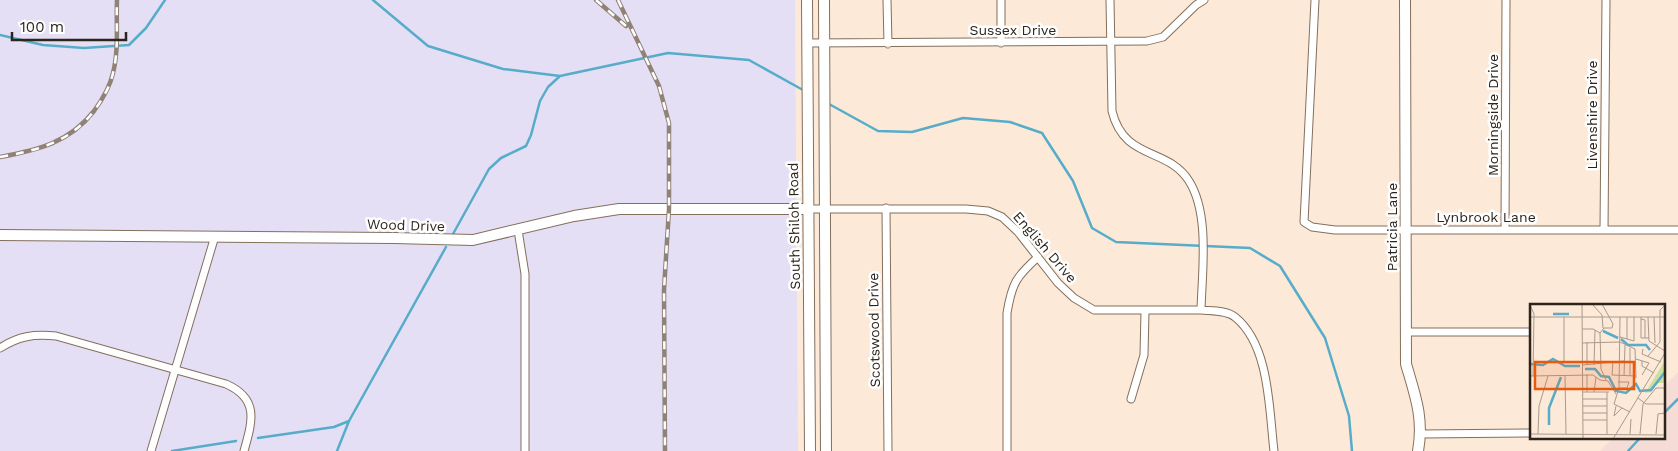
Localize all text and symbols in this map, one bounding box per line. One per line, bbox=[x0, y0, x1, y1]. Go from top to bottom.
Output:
scale bar bbox=[12, 10, 126, 42]
text: 100 m bbox=[20, 18, 64, 36]
street label: Sussex Drive bbox=[970, 22, 1056, 38]
street label: Morningside Drive bbox=[1485, 54, 1501, 176]
street label: Livenshire Drive bbox=[1584, 60, 1600, 170]
street label: South Shiloh Road bbox=[785, 162, 803, 290]
street label: Patricia Lane bbox=[1384, 183, 1400, 271]
street label: English Drive bbox=[1010, 208, 1080, 286]
street label: Lynbrook Lane bbox=[1436, 209, 1536, 225]
street label: Wood Drive bbox=[367, 216, 445, 234]
street label: Scotswood Drive bbox=[865, 273, 883, 387]
inset map bbox=[1530, 304, 1666, 438]

